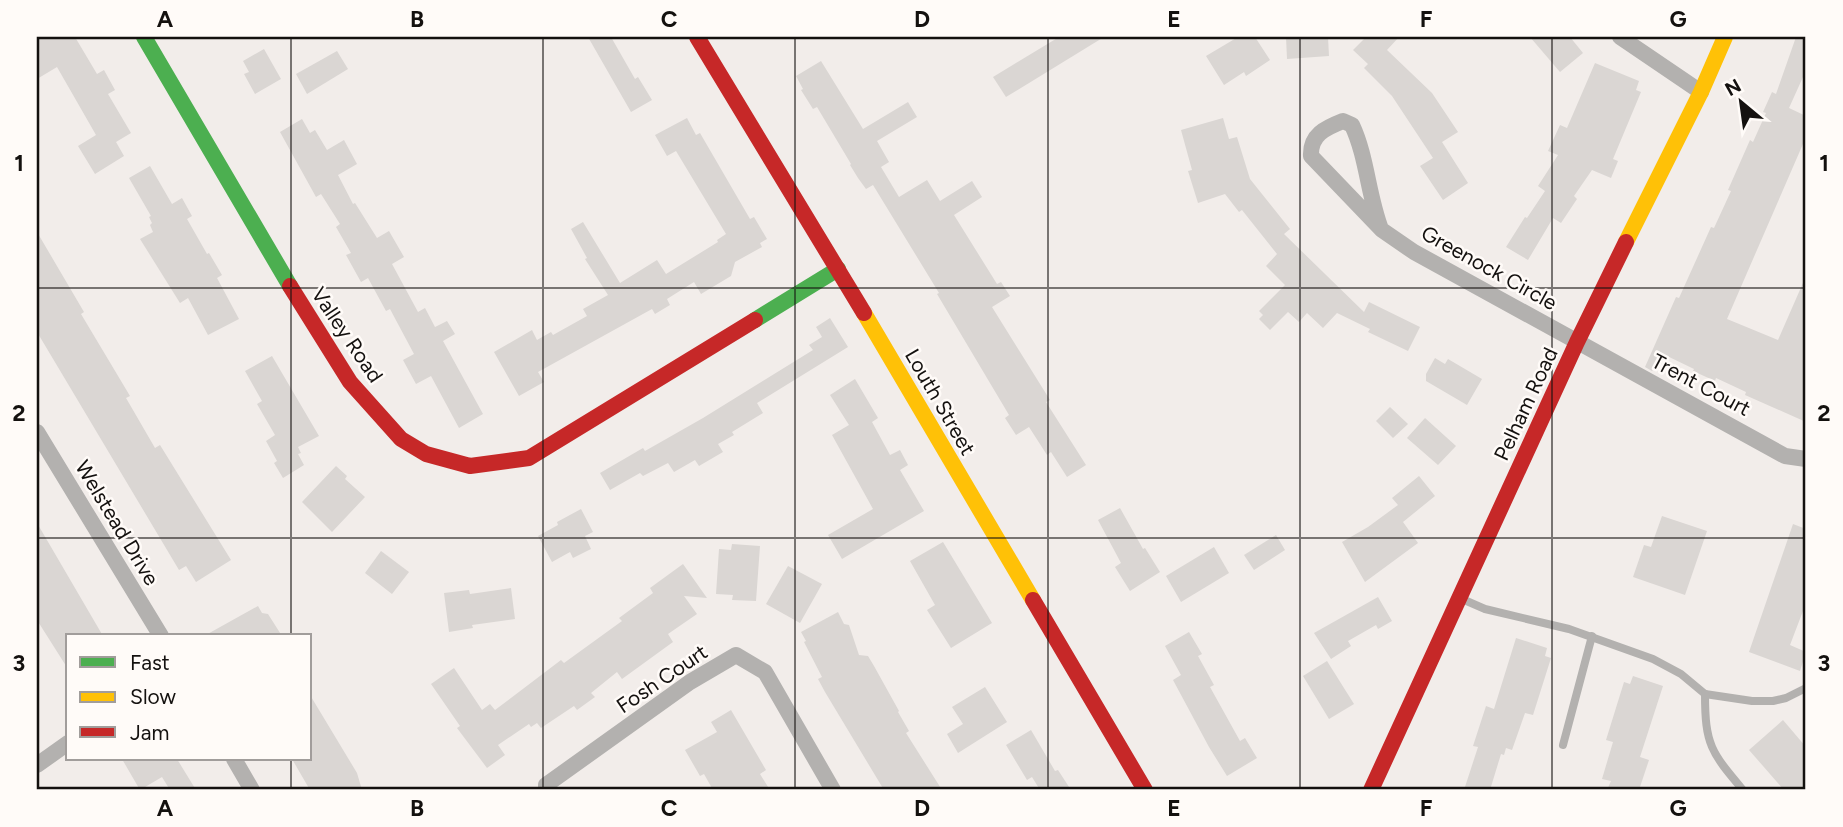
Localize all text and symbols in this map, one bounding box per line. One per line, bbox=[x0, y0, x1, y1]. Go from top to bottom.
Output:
text: A bbox=[157, 5, 174, 33]
text: B bbox=[410, 5, 424, 33]
text: C bbox=[661, 5, 678, 33]
text: D bbox=[914, 5, 930, 33]
text: E bbox=[1167, 5, 1181, 33]
text: F bbox=[1420, 5, 1433, 33]
text: G bbox=[1669, 5, 1687, 33]
north arrow bbox=[1706, 66, 1776, 136]
text: N bbox=[1721, 74, 1745, 101]
text: 1 bbox=[14, 149, 24, 177]
text: 1 bbox=[1819, 149, 1829, 177]
street label: Greenock Circle bbox=[1417, 220, 1561, 315]
street label: Valley Road bbox=[306, 282, 388, 387]
street label: Pelham Road bbox=[1488, 343, 1563, 464]
street label: Louth Street bbox=[900, 344, 981, 459]
street label: Trent Court bbox=[1648, 348, 1755, 421]
text: 2 bbox=[12, 399, 26, 427]
text: 2 bbox=[1817, 399, 1831, 427]
street label: Welstead Drive bbox=[70, 456, 165, 590]
legend bbox=[66, 634, 312, 760]
street label: Fosh Court bbox=[612, 639, 712, 718]
text: 3 bbox=[13, 649, 25, 677]
text: 3 bbox=[1818, 649, 1830, 677]
text: Fast bbox=[130, 650, 170, 675]
text: Slow bbox=[130, 684, 176, 709]
text: Jam bbox=[130, 720, 169, 745]
text: A bbox=[157, 794, 174, 822]
text: B bbox=[410, 794, 424, 822]
text: C bbox=[661, 794, 678, 822]
text: D bbox=[914, 794, 930, 822]
text: E bbox=[1167, 794, 1181, 822]
text: F bbox=[1420, 794, 1433, 822]
text: G bbox=[1669, 794, 1687, 822]

